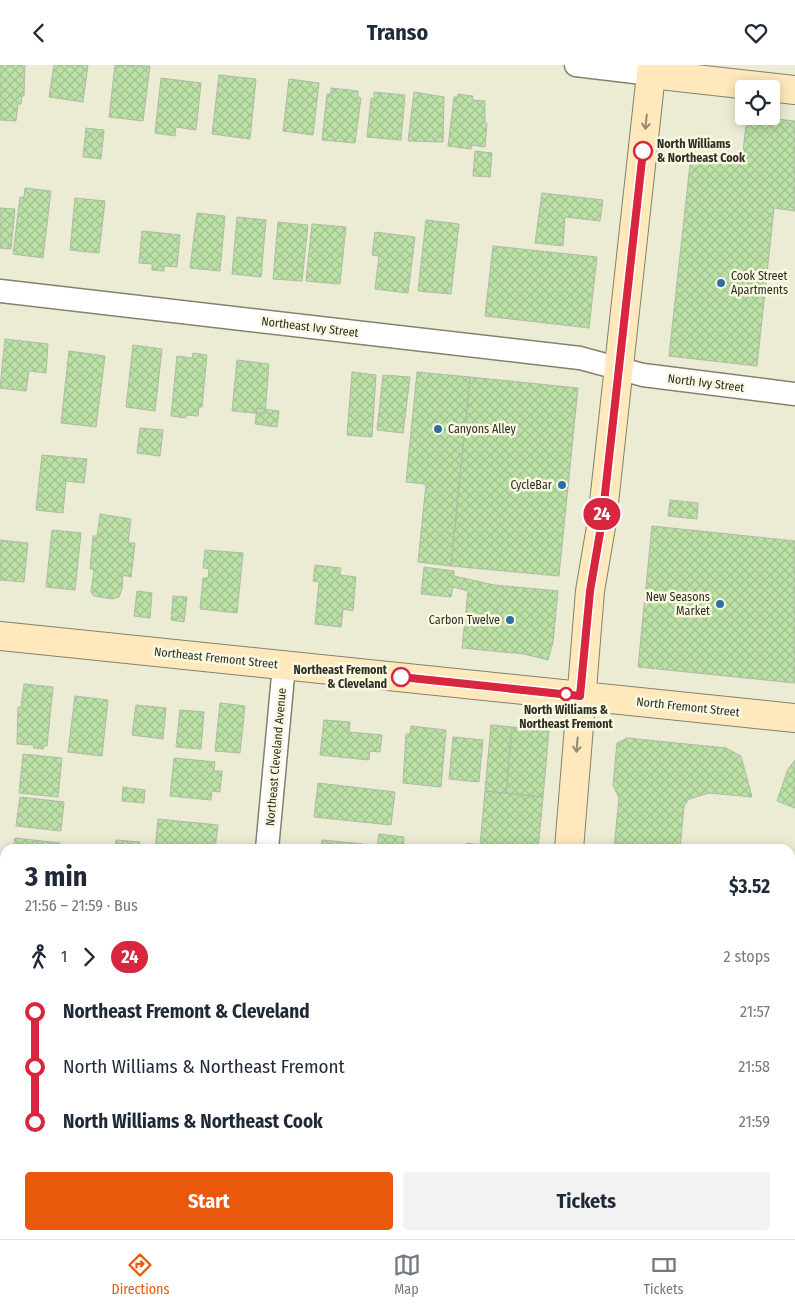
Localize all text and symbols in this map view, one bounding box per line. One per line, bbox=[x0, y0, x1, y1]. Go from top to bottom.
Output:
icon: back bbox=[25, 19, 53, 47]
text: Transo bbox=[367, 19, 428, 46]
icon: heart bbox=[742, 19, 770, 47]
map controls bbox=[735, 80, 780, 125]
button: locate bbox=[735, 80, 780, 125]
one-way arrow bbox=[641, 114, 651, 130]
place label: North Williams & Northeast Cook bbox=[657, 137, 746, 165]
marker: North Williams & Northeast Cook bbox=[633, 141, 653, 161]
place label: Cook Street Apartments bbox=[731, 269, 788, 297]
marker: Cook Street Apartments bbox=[715, 277, 727, 289]
street label: Northeast Ivy Street bbox=[261, 314, 359, 340]
street label: North Ivy Street bbox=[667, 371, 745, 395]
place label: Canyons Alley bbox=[448, 422, 516, 436]
marker: Canyons Alley bbox=[432, 423, 444, 435]
place label: CycleBar bbox=[510, 478, 553, 492]
marker: CycleBar bbox=[556, 479, 568, 491]
line badge: 24 bbox=[580, 498, 624, 530]
text: 24 bbox=[593, 503, 611, 525]
place label: New Seasons Market bbox=[646, 590, 710, 618]
marker: New Seasons Market bbox=[714, 598, 726, 610]
place label: Carbon Twelve bbox=[429, 613, 500, 627]
marker: Carbon Twelve bbox=[504, 614, 516, 626]
street label: Northeast Fremont Street bbox=[153, 645, 279, 671]
place label: Northeast Fremont & Cleveland bbox=[294, 663, 388, 691]
marker: Northeast Fremont & Cleveland bbox=[391, 667, 411, 687]
street label: Northeast Cleveland Avenue bbox=[263, 687, 289, 827]
marker: North Williams & Northeast Fremont bbox=[559, 687, 573, 701]
street label: North Fremont Street bbox=[636, 695, 740, 719]
place label: North Williams & Northeast Fremont bbox=[519, 703, 613, 731]
one-way arrow bbox=[572, 737, 582, 753]
text: 3 min bbox=[25, 860, 87, 893]
text: $3.52 bbox=[729, 875, 770, 898]
text: 21:56 – 21:59 · Bus bbox=[25, 896, 138, 915]
icon: walk bbox=[25, 943, 53, 971]
icon: forward bbox=[75, 943, 103, 971]
text: 24 bbox=[121, 946, 138, 968]
text: 1 bbox=[61, 947, 67, 966]
text: 2 stops bbox=[724, 947, 770, 966]
text: Northeast Fremont & Cleveland bbox=[63, 1000, 310, 1023]
text: 21:57 bbox=[740, 1002, 770, 1021]
text: North Williams & Northeast Fremont bbox=[63, 1055, 345, 1078]
text: 21:58 bbox=[738, 1057, 770, 1076]
text: North Williams & Northeast Cook bbox=[63, 1110, 323, 1133]
text: 21:59 bbox=[739, 1112, 770, 1131]
button: Start bbox=[25, 1172, 393, 1230]
button: Tickets bbox=[403, 1172, 770, 1230]
tab: Directions bbox=[112, 1251, 169, 1298]
tab: Map bbox=[393, 1251, 421, 1298]
tab: Tickets bbox=[644, 1251, 683, 1298]

